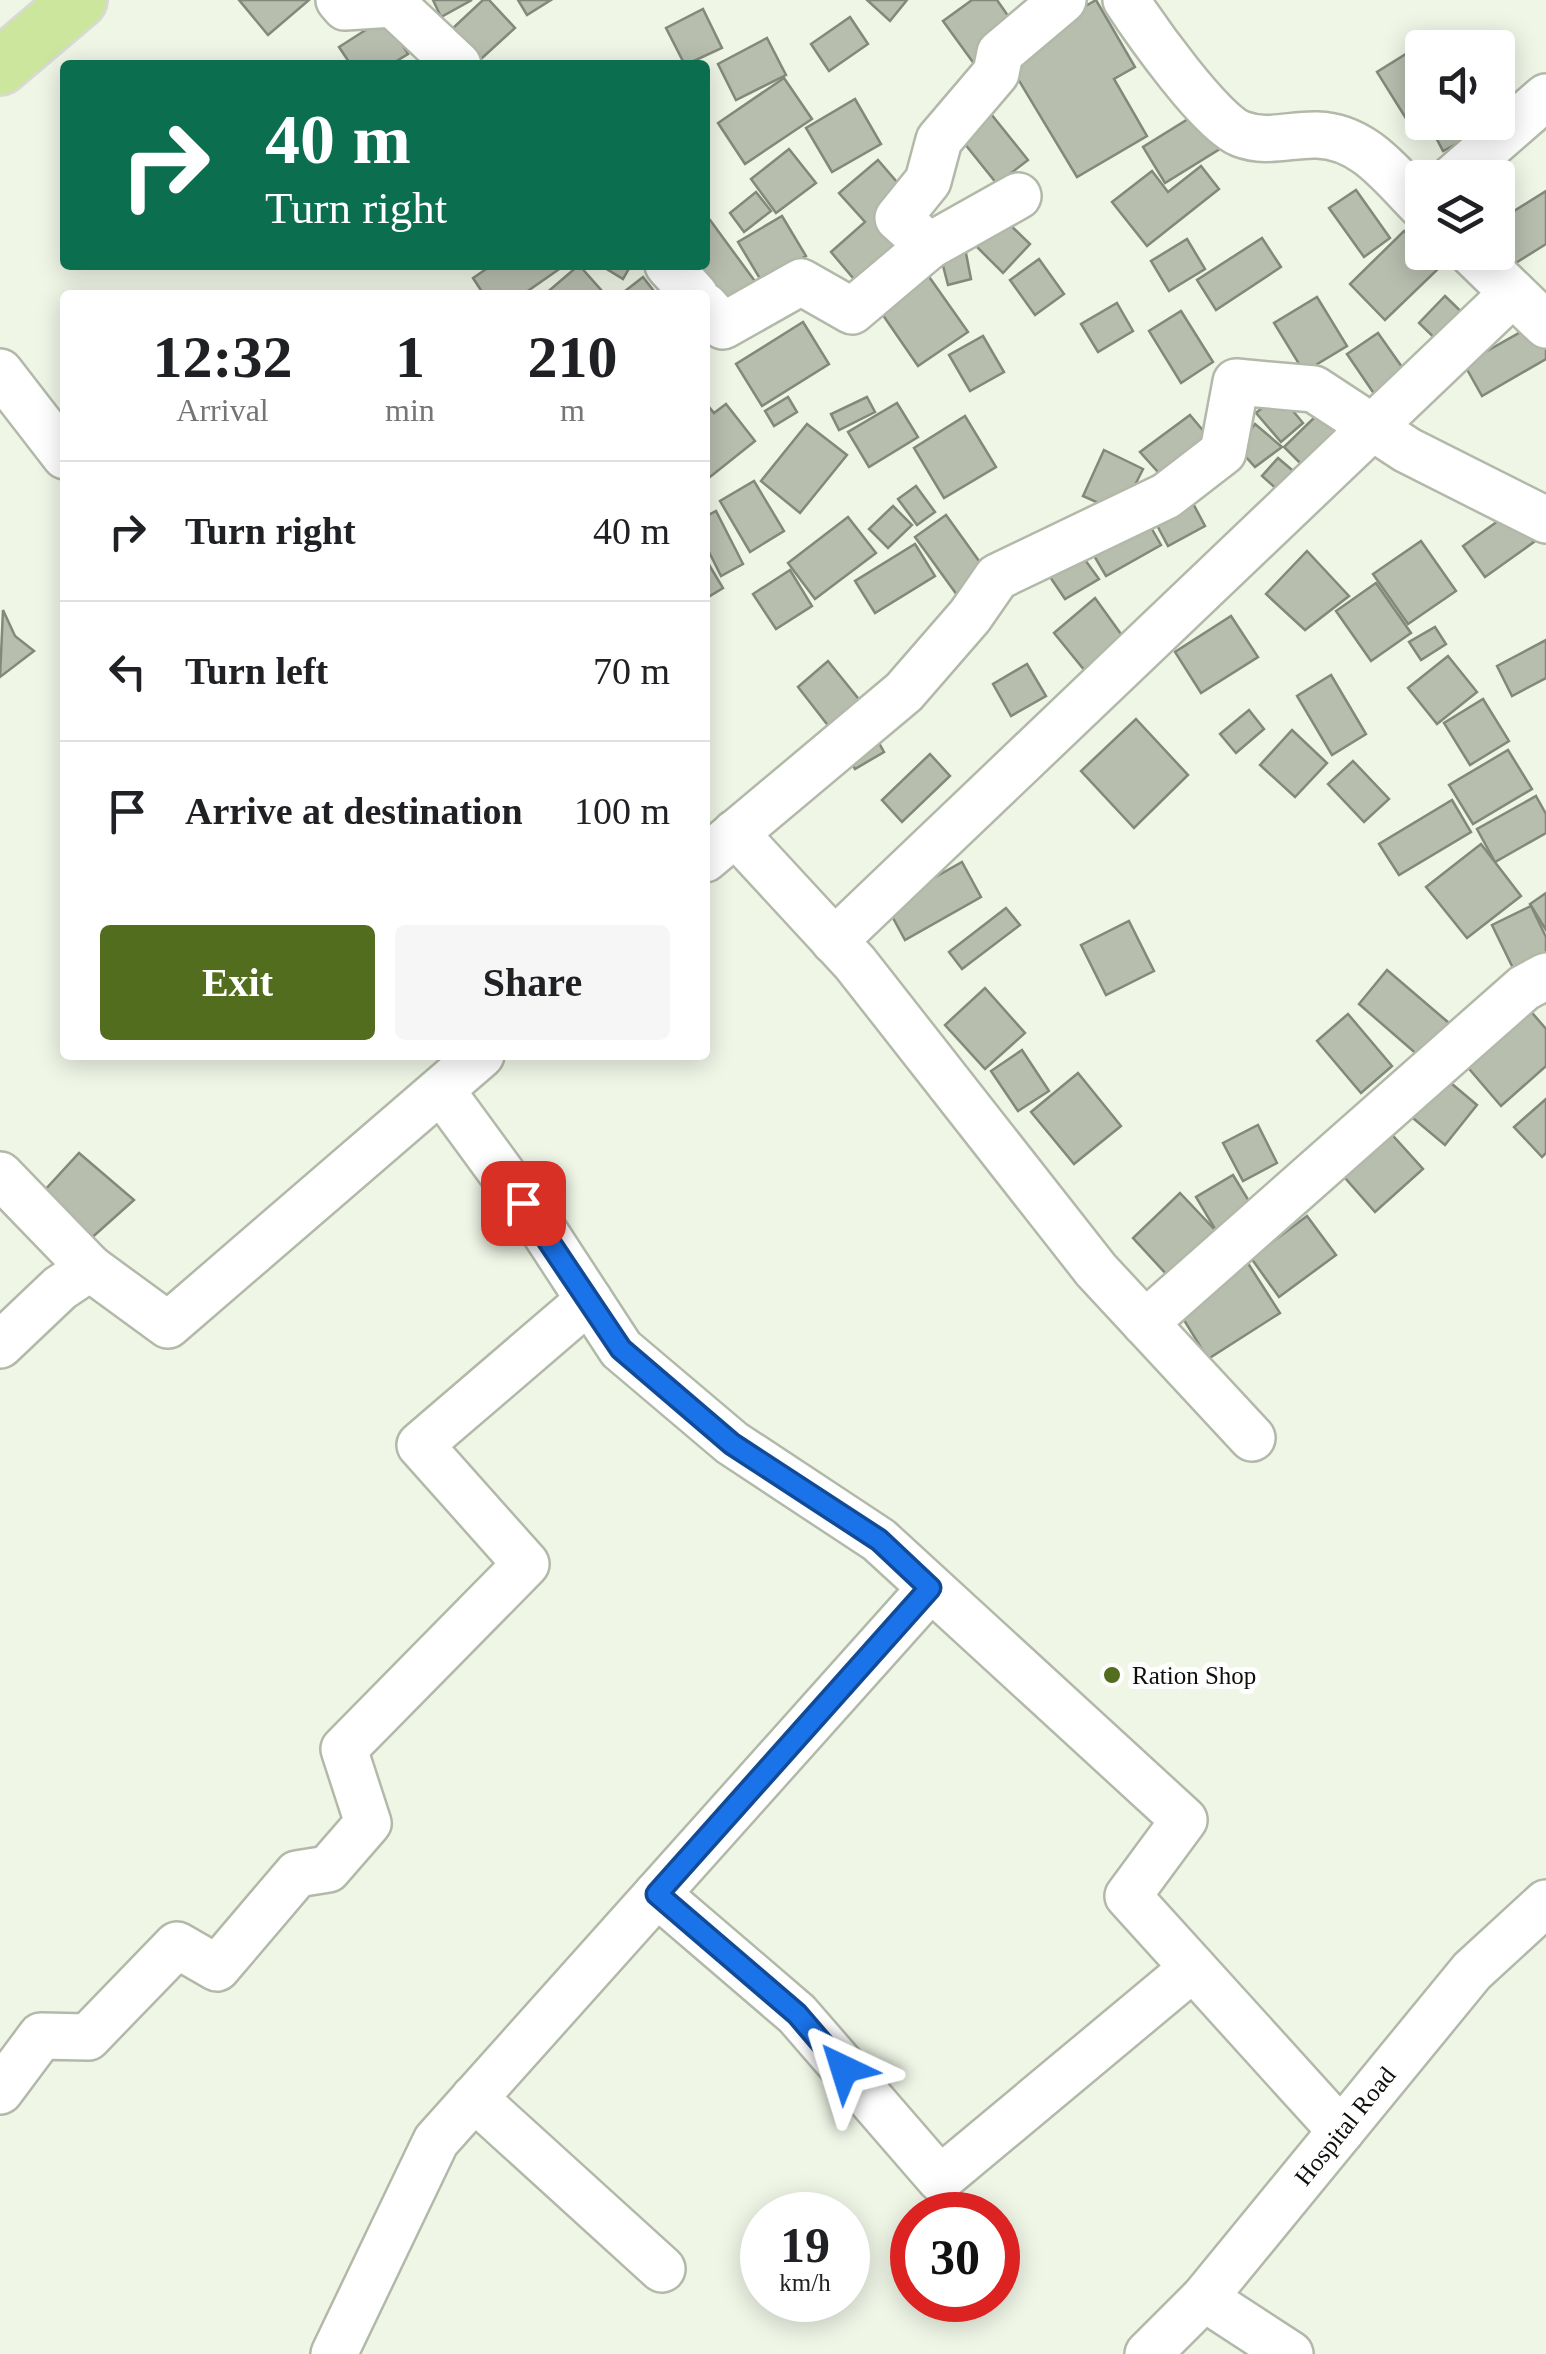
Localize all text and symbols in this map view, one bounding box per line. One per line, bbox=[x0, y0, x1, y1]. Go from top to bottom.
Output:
map controls bbox=[1405, 30, 1515, 270]
button: sound bbox=[1405, 30, 1515, 140]
icon: right bbox=[100, 100, 230, 230]
text: 40 m bbox=[265, 101, 411, 178]
button: layers bbox=[1405, 160, 1515, 270]
text: Turn right bbox=[265, 183, 447, 233]
text: 12:32 bbox=[153, 324, 293, 390]
text: 1 bbox=[395, 324, 425, 390]
text: 210 bbox=[527, 324, 617, 390]
text: Arrival bbox=[176, 392, 269, 428]
text: min bbox=[385, 392, 435, 428]
text: m bbox=[560, 392, 585, 428]
icon: right bbox=[100, 504, 155, 559]
text: Turn right bbox=[185, 510, 356, 552]
text: 40 m bbox=[593, 510, 670, 552]
icon: left bbox=[100, 644, 155, 699]
text: Turn left bbox=[185, 650, 328, 692]
text: 70 m bbox=[593, 650, 670, 692]
icon: arrive bbox=[100, 784, 155, 839]
text: Arrive at destination bbox=[185, 790, 523, 832]
text: 100 m bbox=[574, 790, 670, 832]
button: Exit bbox=[100, 925, 375, 1040]
button: Share bbox=[395, 925, 670, 1040]
pin bbox=[481, 1161, 566, 1246]
icon: arrive bbox=[496, 1176, 551, 1231]
place label: Ration Shop bbox=[1132, 1662, 1256, 1689]
marker: Ration Shop bbox=[1101, 1664, 1123, 1686]
position arrow bbox=[792, 2017, 896, 2121]
street label: Hospital Road bbox=[1289, 2061, 1401, 2190]
speed limit sign: 30 bbox=[890, 2192, 1020, 2322]
text: 19 bbox=[780, 2217, 830, 2273]
text: km/h bbox=[779, 2269, 831, 2296]

